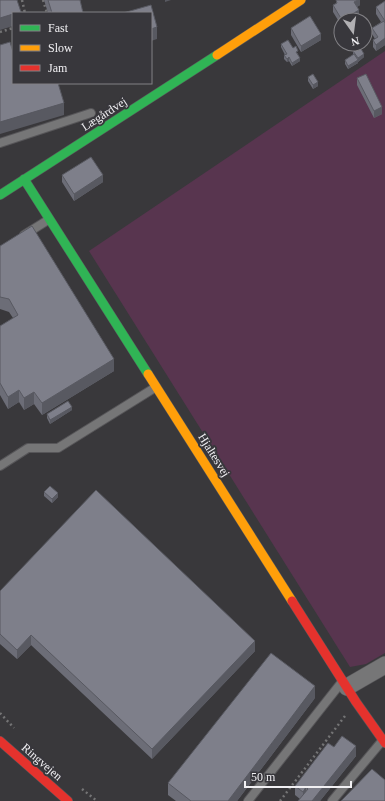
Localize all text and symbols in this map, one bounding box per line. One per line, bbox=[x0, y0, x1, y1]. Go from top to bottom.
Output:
legend bbox=[12, 12, 152, 84]
north arrow bbox=[333, 12, 373, 52]
text: Fast bbox=[48, 21, 69, 35]
text: N bbox=[350, 35, 361, 48]
text: Slow bbox=[48, 41, 73, 55]
text: Jam bbox=[48, 61, 68, 75]
street label: Lægårdvej bbox=[79, 94, 129, 134]
street label: Hjaltesvej bbox=[195, 431, 233, 479]
street label: Ringvejen bbox=[19, 741, 65, 783]
scale bar bbox=[245, 763, 351, 789]
text: 50 m bbox=[251, 770, 276, 784]

